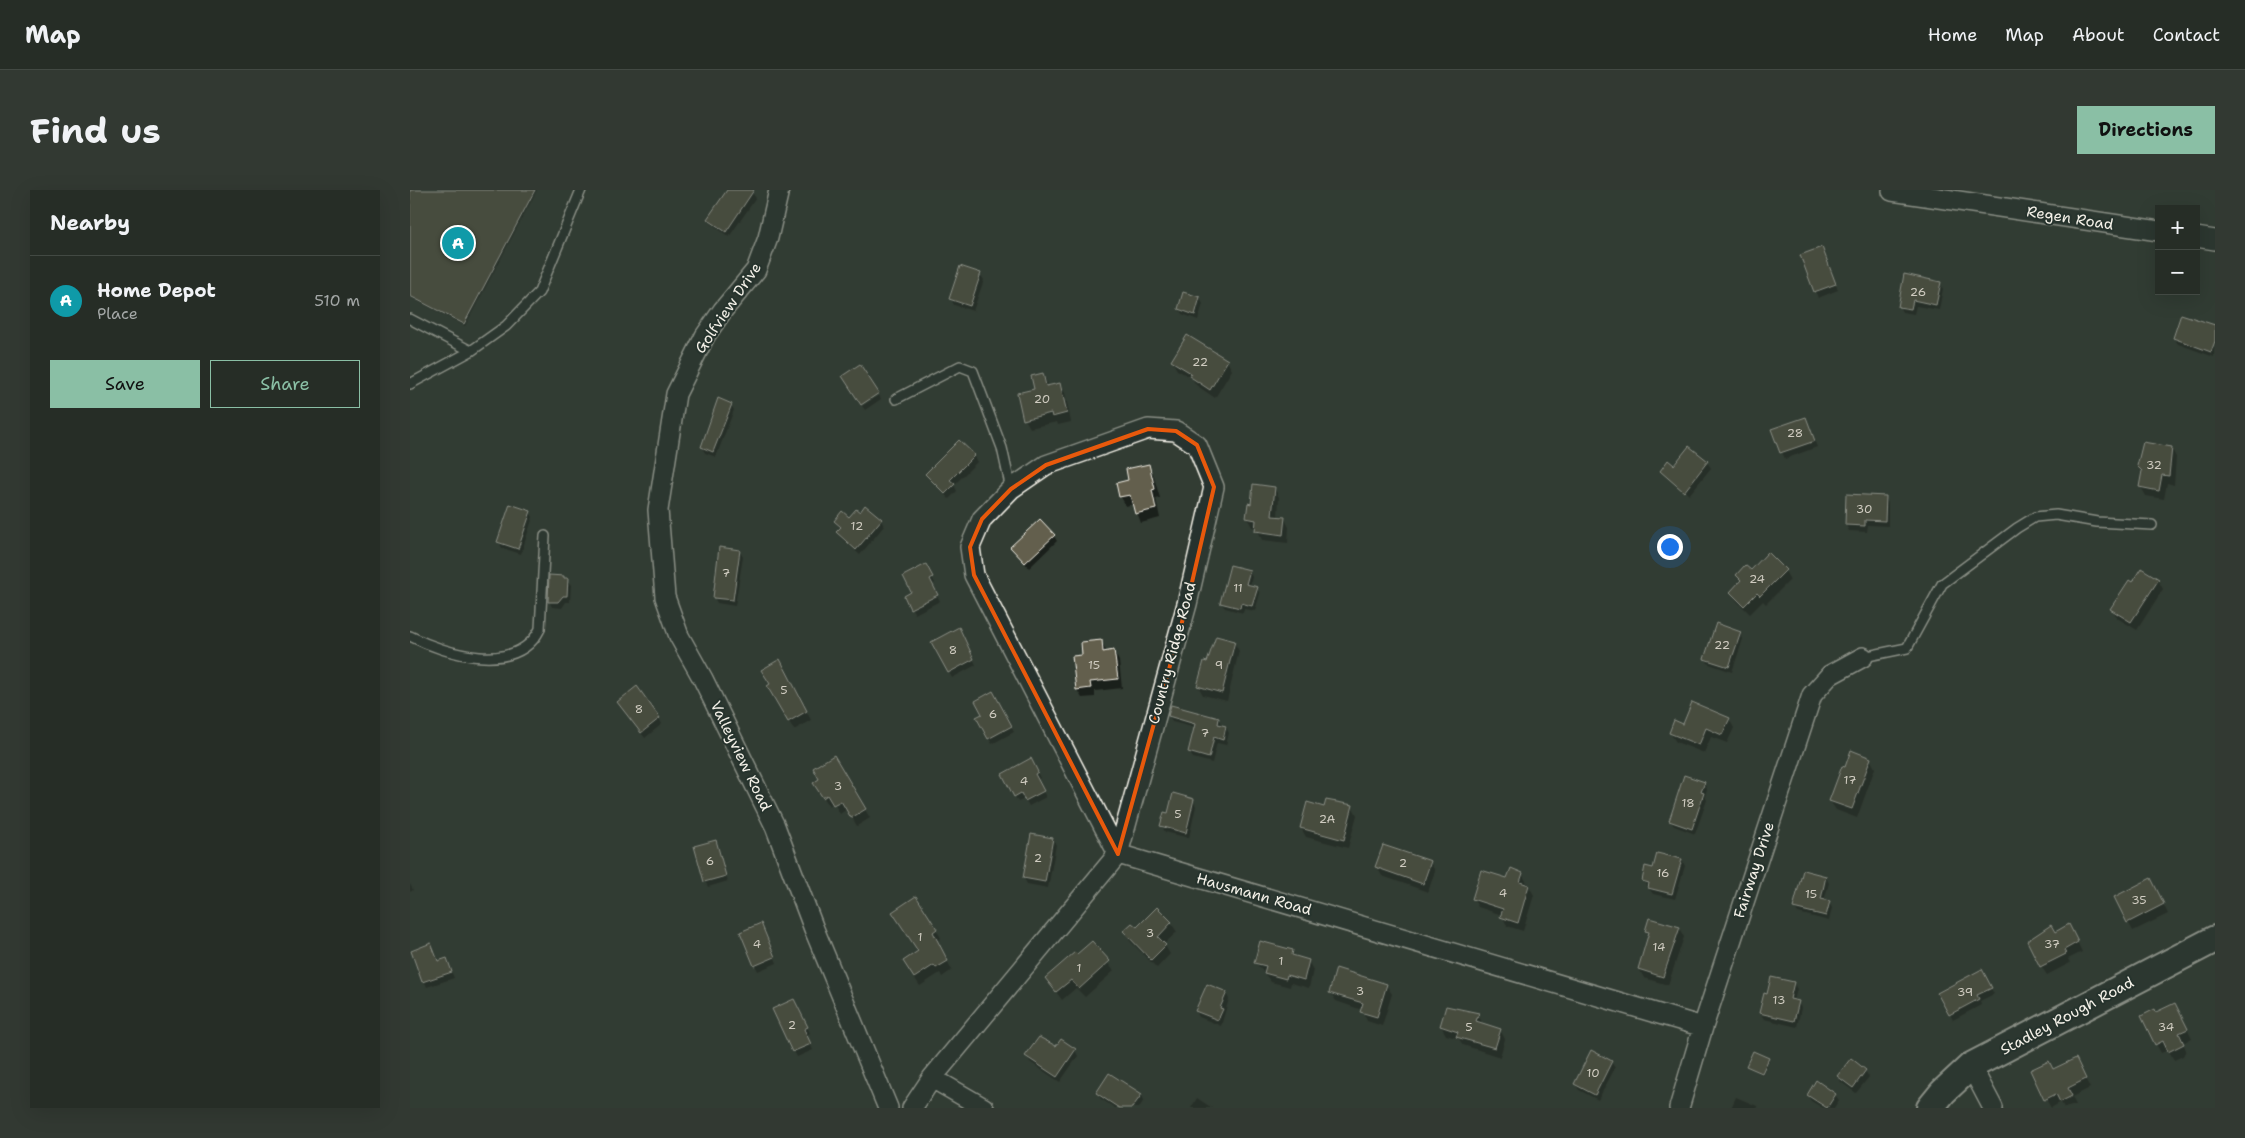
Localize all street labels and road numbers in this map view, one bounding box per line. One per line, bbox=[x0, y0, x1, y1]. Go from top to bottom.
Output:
street label: Regen Road bbox=[2025, 201, 2115, 235]
street label: Golfview Drive bbox=[690, 259, 766, 357]
street label: Country Ridge Road bbox=[1143, 579, 1201, 726]
street label: Valleyview Road bbox=[706, 698, 776, 815]
street label: Fairway Drive bbox=[1729, 819, 1779, 921]
street label: Hausmann Road bbox=[1194, 868, 1314, 920]
street label: Stadley Rough Road bbox=[1997, 972, 2138, 1060]

